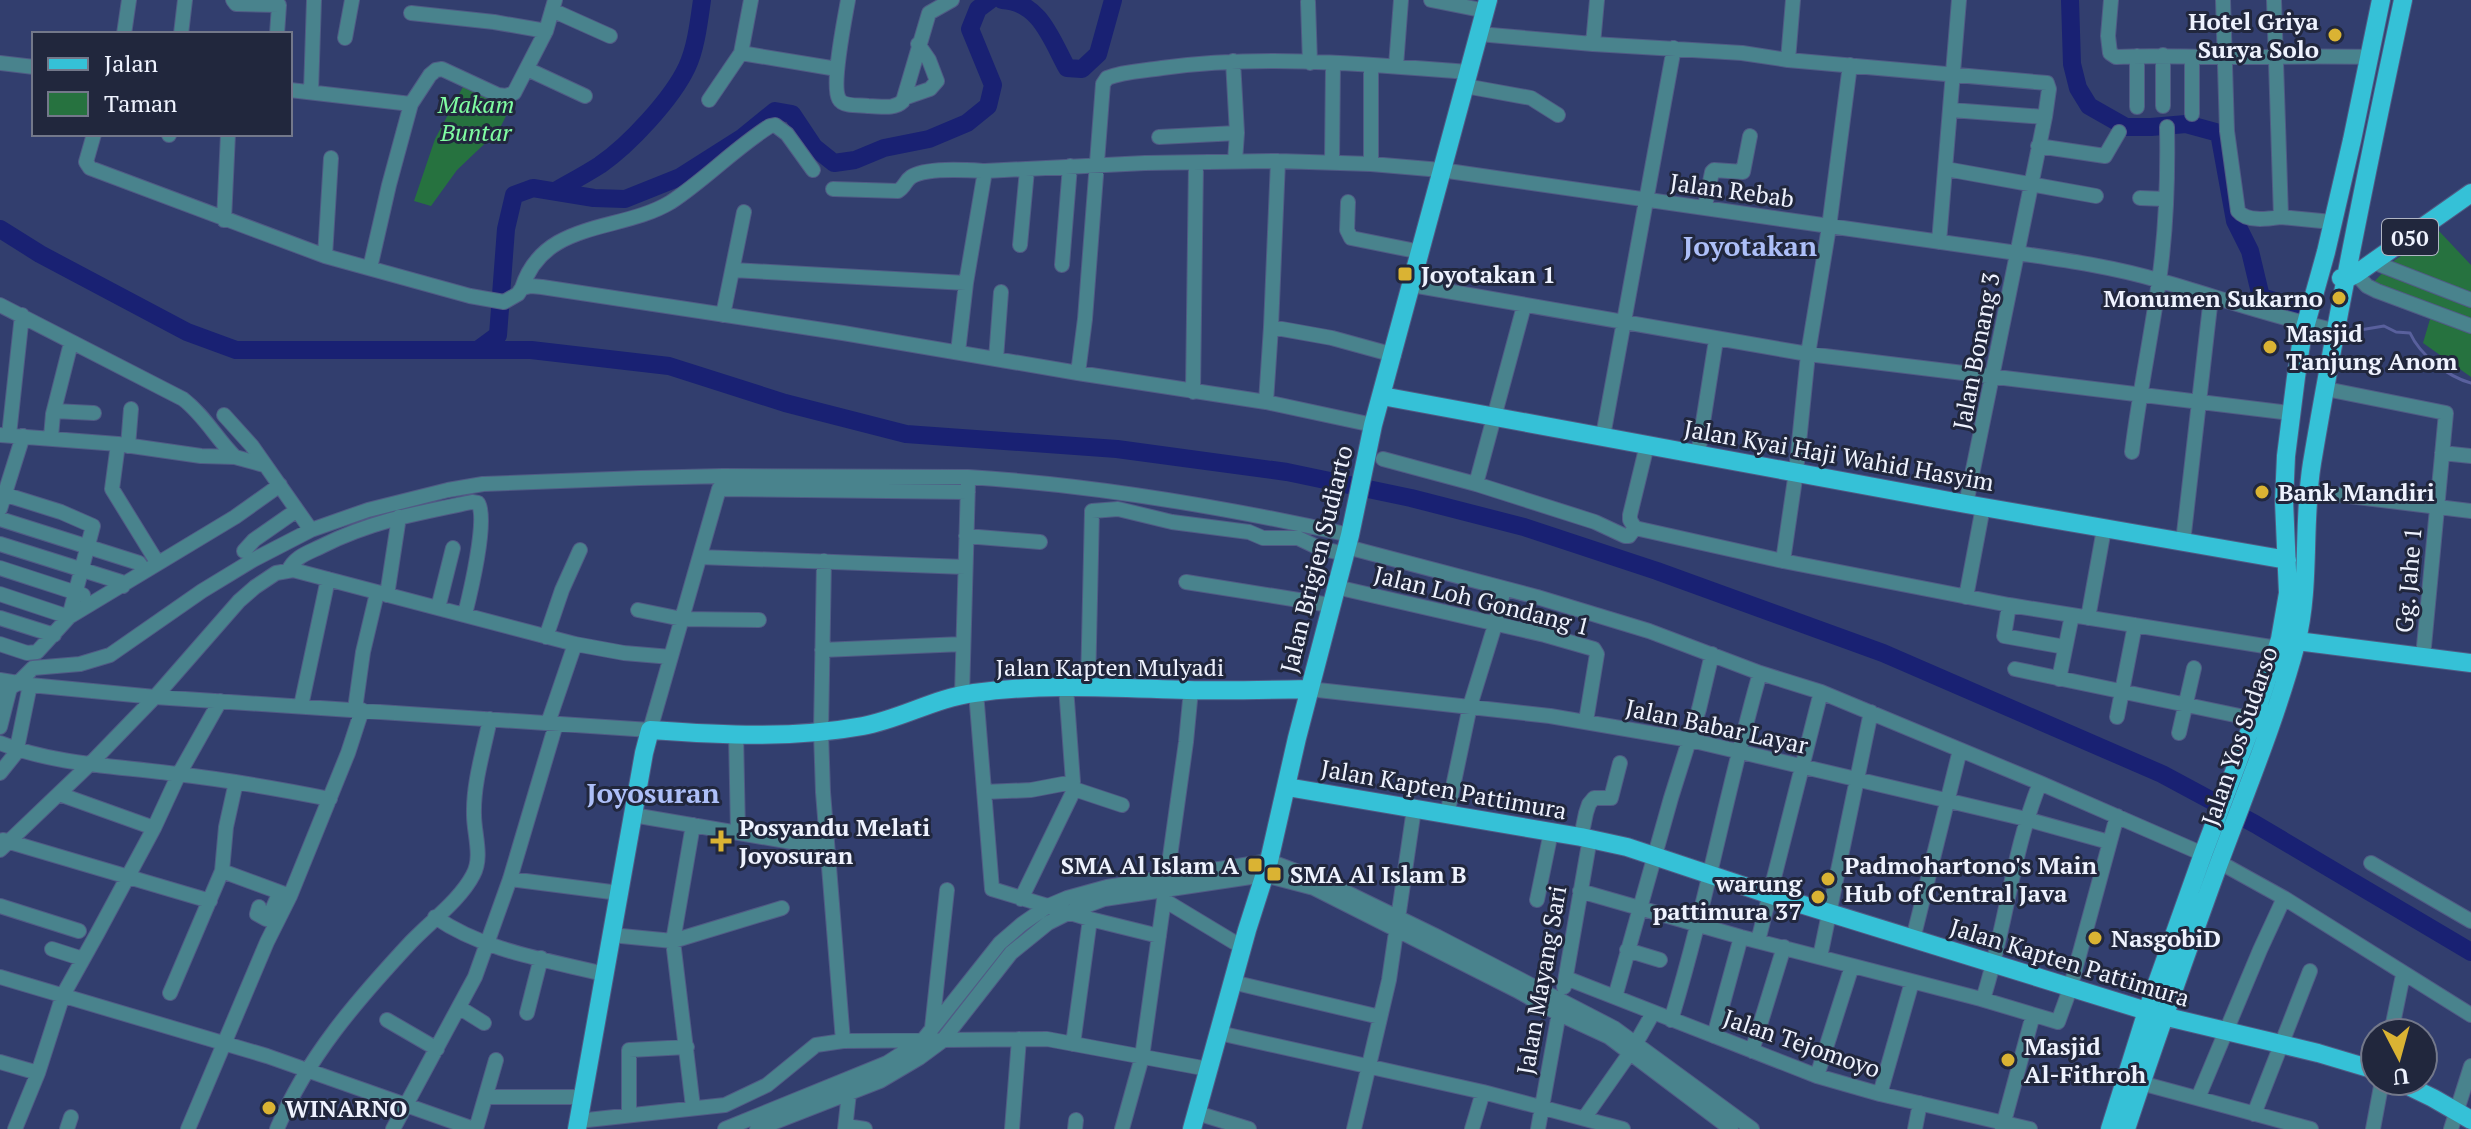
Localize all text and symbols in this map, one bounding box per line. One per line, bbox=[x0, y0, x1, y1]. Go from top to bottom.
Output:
place label: Hotel Griya Surya Solo bbox=[2188, 5, 2320, 65]
marker: Hotel Griya Surya Solo bbox=[2326, 26, 2344, 44]
legend bbox=[32, 32, 292, 136]
text: Jalan bbox=[104, 47, 158, 79]
text: Taman bbox=[104, 87, 177, 119]
park label: Makam Buntar bbox=[437, 88, 514, 148]
street label: Jalan Rebab bbox=[1668, 165, 1796, 215]
road number: 050 bbox=[2382, 219, 2438, 255]
district label: Joyotakan bbox=[1683, 227, 1817, 264]
place label: Joyotakan 1 bbox=[1421, 258, 1556, 290]
marker: Joyotakan 1 bbox=[1396, 265, 1414, 283]
street label: Jalan Bonang 3 bbox=[1945, 270, 2007, 432]
place label: Monumen Sukarno bbox=[2103, 282, 2323, 314]
marker: Monumen Sukarno bbox=[2330, 289, 2348, 307]
place label: Masjid Tanjung Anom bbox=[2286, 317, 2457, 377]
marker: Masjid Tanjung Anom bbox=[2261, 338, 2279, 356]
street label: Jalan Kyai Haji Wahid Hasyim bbox=[1681, 412, 1997, 498]
street label: Jalan Brigjen Sudiarto bbox=[1272, 442, 1360, 676]
place label: Bank Mandiri bbox=[2278, 476, 2435, 508]
marker: Bank Mandiri bbox=[2253, 483, 2271, 501]
street label: Gg. Jahe 1 bbox=[2387, 526, 2429, 634]
street label: Jalan Loh Gondang 1 bbox=[1371, 558, 1593, 642]
street label: Jalan Yos Sudarso bbox=[2193, 642, 2285, 830]
street label: Jalan Kapten Mulyadi bbox=[996, 651, 1224, 683]
street label: Jalan Babar Layar bbox=[1623, 691, 1812, 761]
street label: Jalan Kapten Pattimura bbox=[1319, 752, 1569, 826]
district label: Joyosuran bbox=[586, 774, 720, 811]
place label: Posyandu Melati Joyosuran bbox=[739, 811, 930, 871]
marker: Posyandu Melati Joyosuran bbox=[710, 830, 732, 852]
place label: SMA Al Islam A bbox=[1061, 849, 1239, 881]
place label: Padmohartono's Main Hub of Central Java bbox=[1844, 849, 2097, 909]
marker: SMA Al Islam A bbox=[1246, 856, 1264, 874]
place label: SMA Al Islam B bbox=[1290, 858, 1467, 890]
marker: SMA Al Islam B bbox=[1265, 865, 1283, 883]
place label: warung pattimura 37 bbox=[1653, 867, 1802, 927]
marker: Padmohartono's Main Hub of Central Java bbox=[1819, 870, 1837, 888]
street label: Jalan Mayang Sari bbox=[1509, 883, 1573, 1077]
marker: warung pattimura 37 bbox=[1809, 888, 1827, 906]
street label: Jalan Kapten Pattimura bbox=[1946, 910, 2194, 1014]
place label: NasgobiD bbox=[2111, 922, 2221, 954]
marker: NasgobiD bbox=[2086, 929, 2104, 947]
street label: Jalan Tejomoyo bbox=[1719, 1001, 1885, 1085]
north arrow bbox=[2359, 1017, 2439, 1097]
place label: Masjid Al-Fithroh bbox=[2024, 1030, 2147, 1090]
marker: Masjid Al-Fithroh bbox=[1999, 1051, 2017, 1069]
text: U bbox=[2392, 1062, 2410, 1093]
place label: WINARNO bbox=[285, 1092, 407, 1124]
marker: WINARNO bbox=[260, 1099, 278, 1117]

